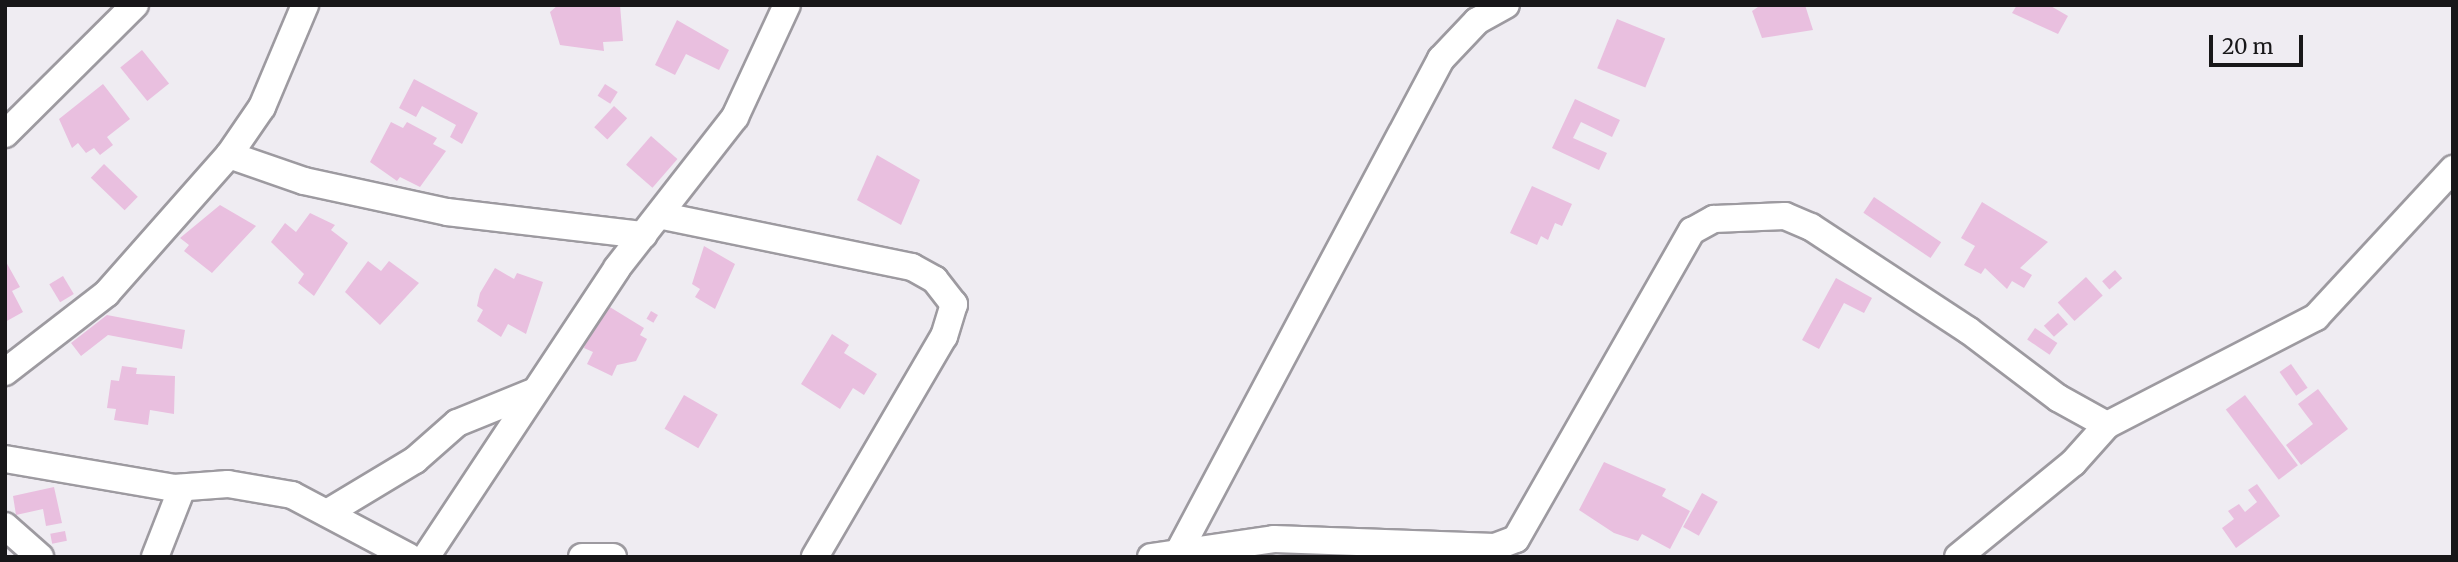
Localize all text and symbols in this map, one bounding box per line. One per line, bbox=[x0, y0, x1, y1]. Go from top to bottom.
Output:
scale bar bbox=[2213, 21, 2308, 65]
text: 20 m bbox=[2222, 33, 2273, 60]

